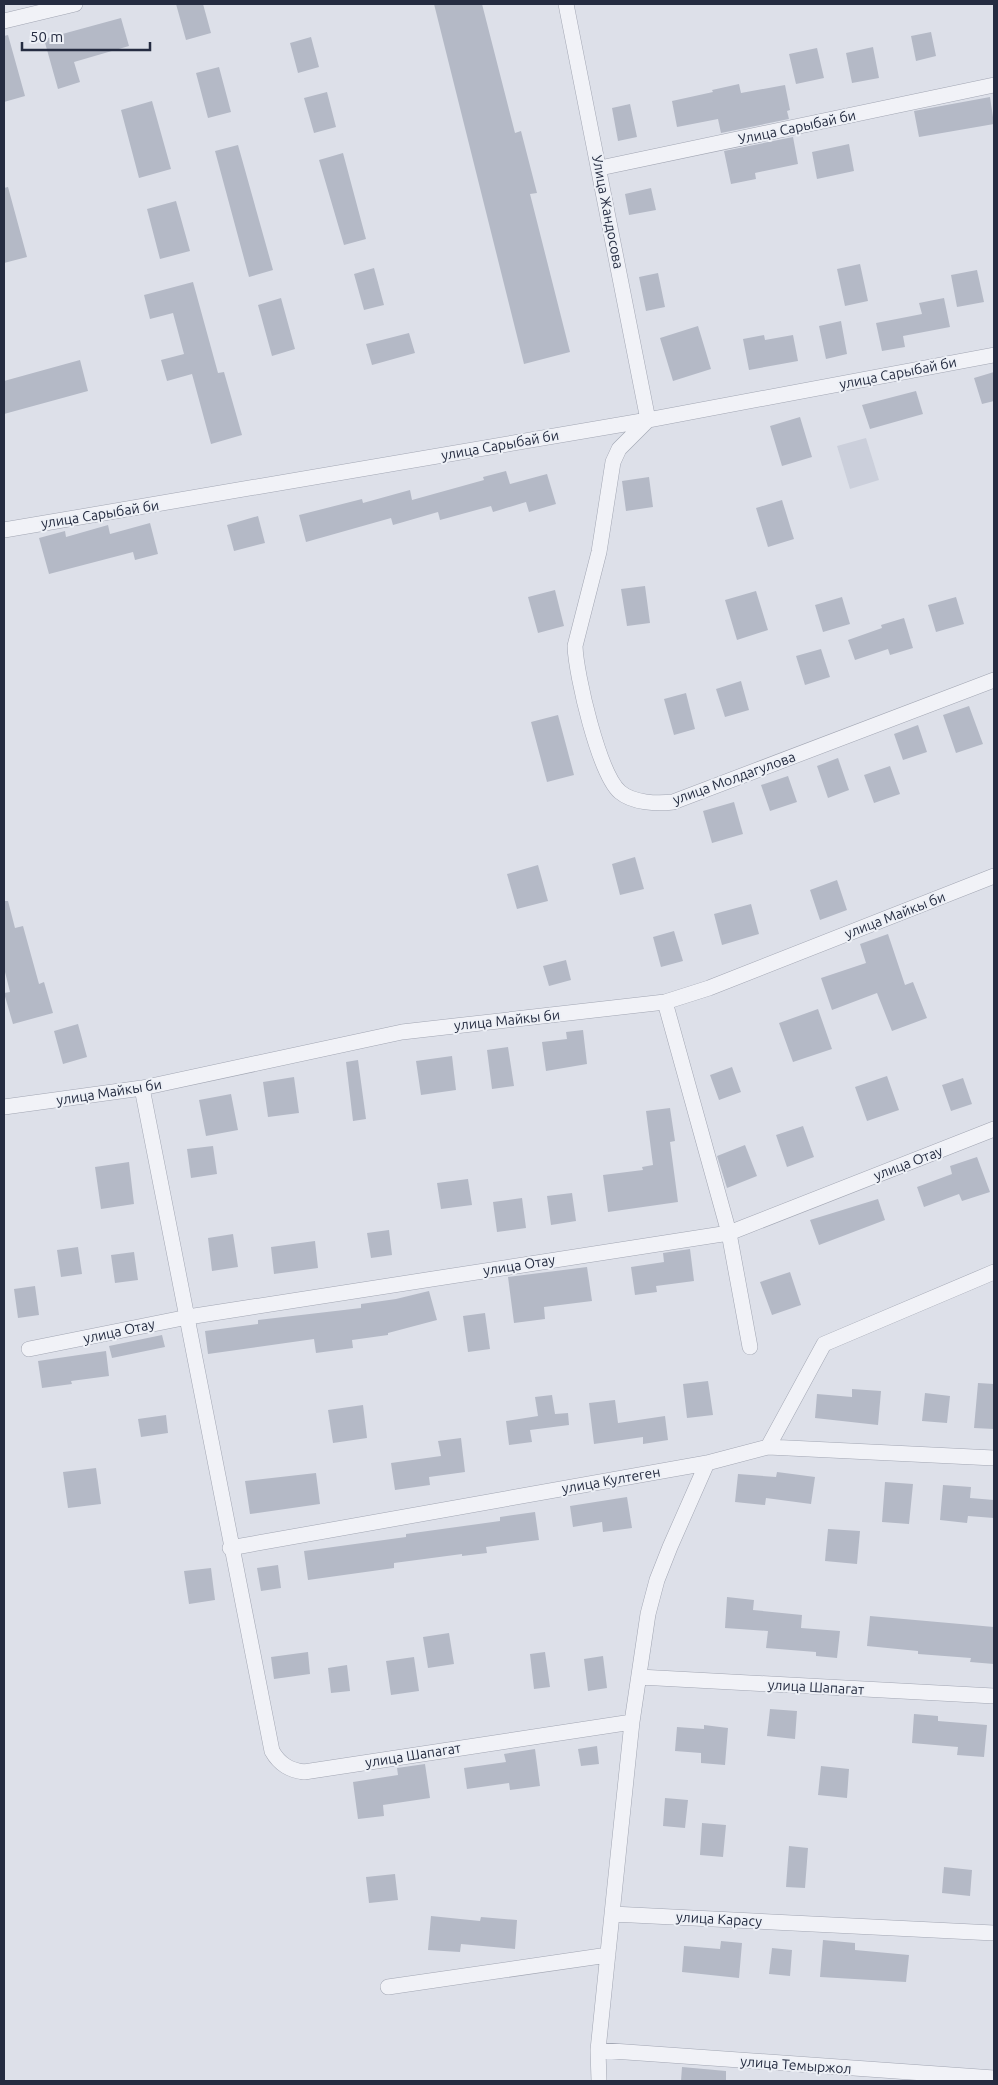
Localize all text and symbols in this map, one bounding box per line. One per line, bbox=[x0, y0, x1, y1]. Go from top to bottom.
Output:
scale bar bbox=[22, 20, 150, 52]
text: 50 m bbox=[30, 28, 63, 45]
street label: Улица Сарыбай би bbox=[737, 107, 857, 147]
street label: Улица Жандосова bbox=[589, 154, 627, 270]
street label: улица Сарыбай би bbox=[838, 354, 958, 392]
street label: улица Сарыбай би bbox=[440, 427, 560, 463]
street label: улица Сарыбай би bbox=[40, 497, 160, 531]
street label: улица Молдагулова bbox=[671, 748, 797, 808]
street label: улица Майкы би bbox=[842, 888, 948, 942]
street label: улица Майкы би bbox=[453, 1006, 561, 1034]
street label: улица Майкы би bbox=[55, 1076, 163, 1108]
street label: улица Отау bbox=[871, 1142, 945, 1183]
street label: улица Отау bbox=[482, 1251, 556, 1279]
street label: улица Отау bbox=[82, 1316, 156, 1346]
street label: улица Култеген bbox=[561, 1463, 661, 1497]
street label: улица Шапагат bbox=[767, 1676, 865, 1698]
street label: улица Шапагат bbox=[364, 1740, 462, 1770]
street label: улица Карасу bbox=[676, 1909, 763, 1929]
street label: улица Темыржол bbox=[740, 2053, 852, 2077]

